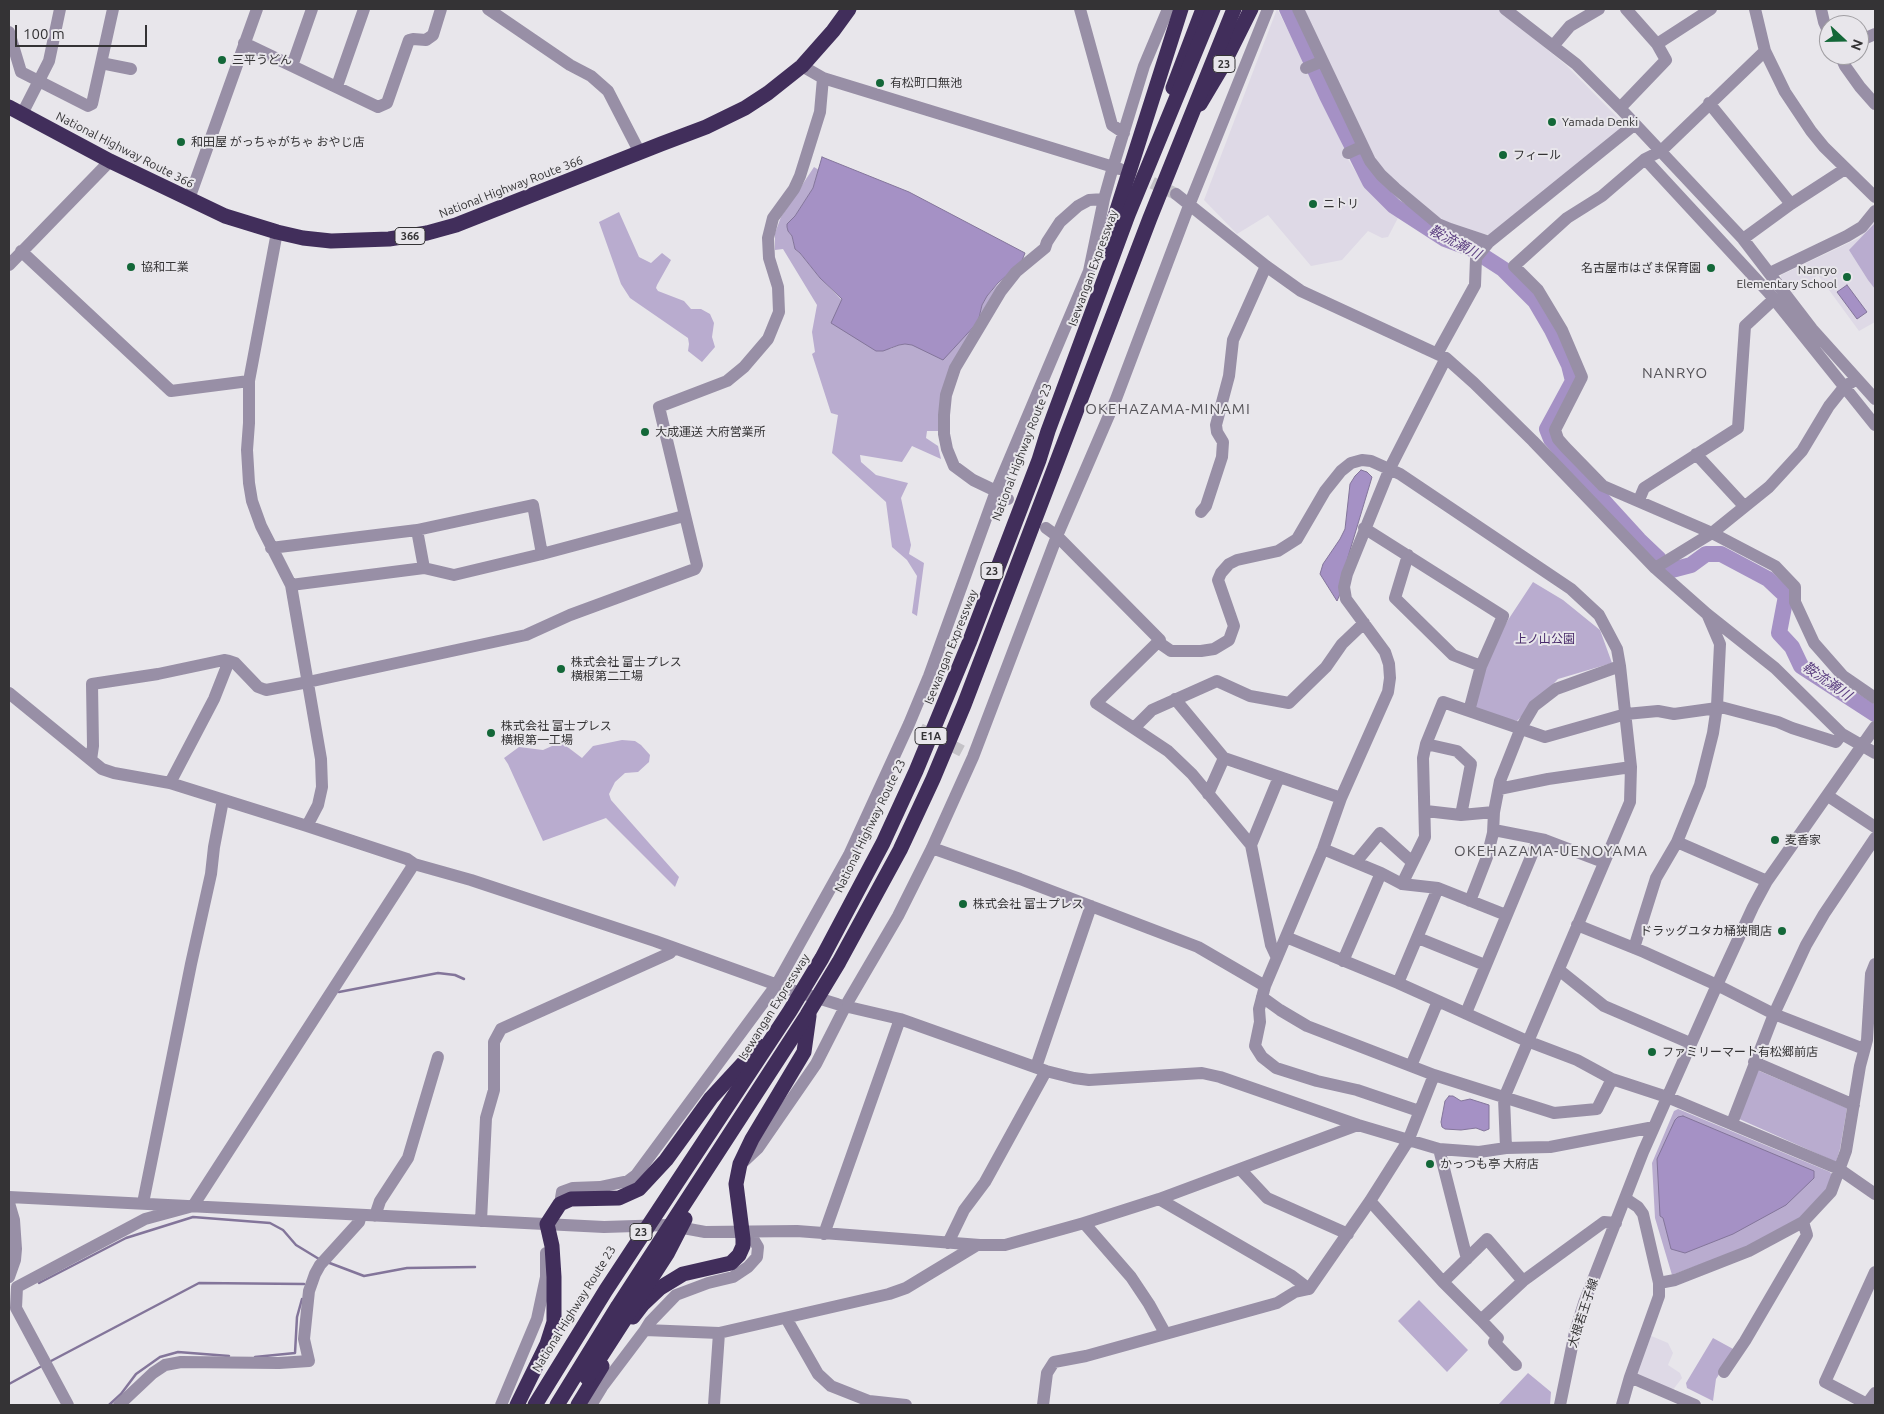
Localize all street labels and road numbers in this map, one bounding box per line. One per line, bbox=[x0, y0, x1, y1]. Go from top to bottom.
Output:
road number: 23 bbox=[1213, 56, 1235, 72]
street label: National Highway Route 366 bbox=[54, 109, 196, 191]
street label: National Highway Route 366 bbox=[437, 153, 585, 221]
street label: Isewangan Expressway bbox=[1065, 208, 1121, 328]
road number: 366 bbox=[395, 228, 425, 245]
street label: National Highway Route 23 bbox=[989, 381, 1055, 523]
road number: 23 bbox=[981, 562, 1003, 580]
street label: Isewangan Expressway bbox=[921, 587, 981, 707]
road number: E1A bbox=[915, 728, 947, 744]
street label: National Highway Route 23 bbox=[831, 757, 909, 895]
street label: Isewangan Expressway bbox=[735, 951, 813, 1063]
road number: 23 bbox=[630, 1224, 652, 1240]
street label: National Highway Route 23 bbox=[529, 1243, 619, 1375]
street label: 大根若王子線 bbox=[1565, 1277, 1601, 1349]

